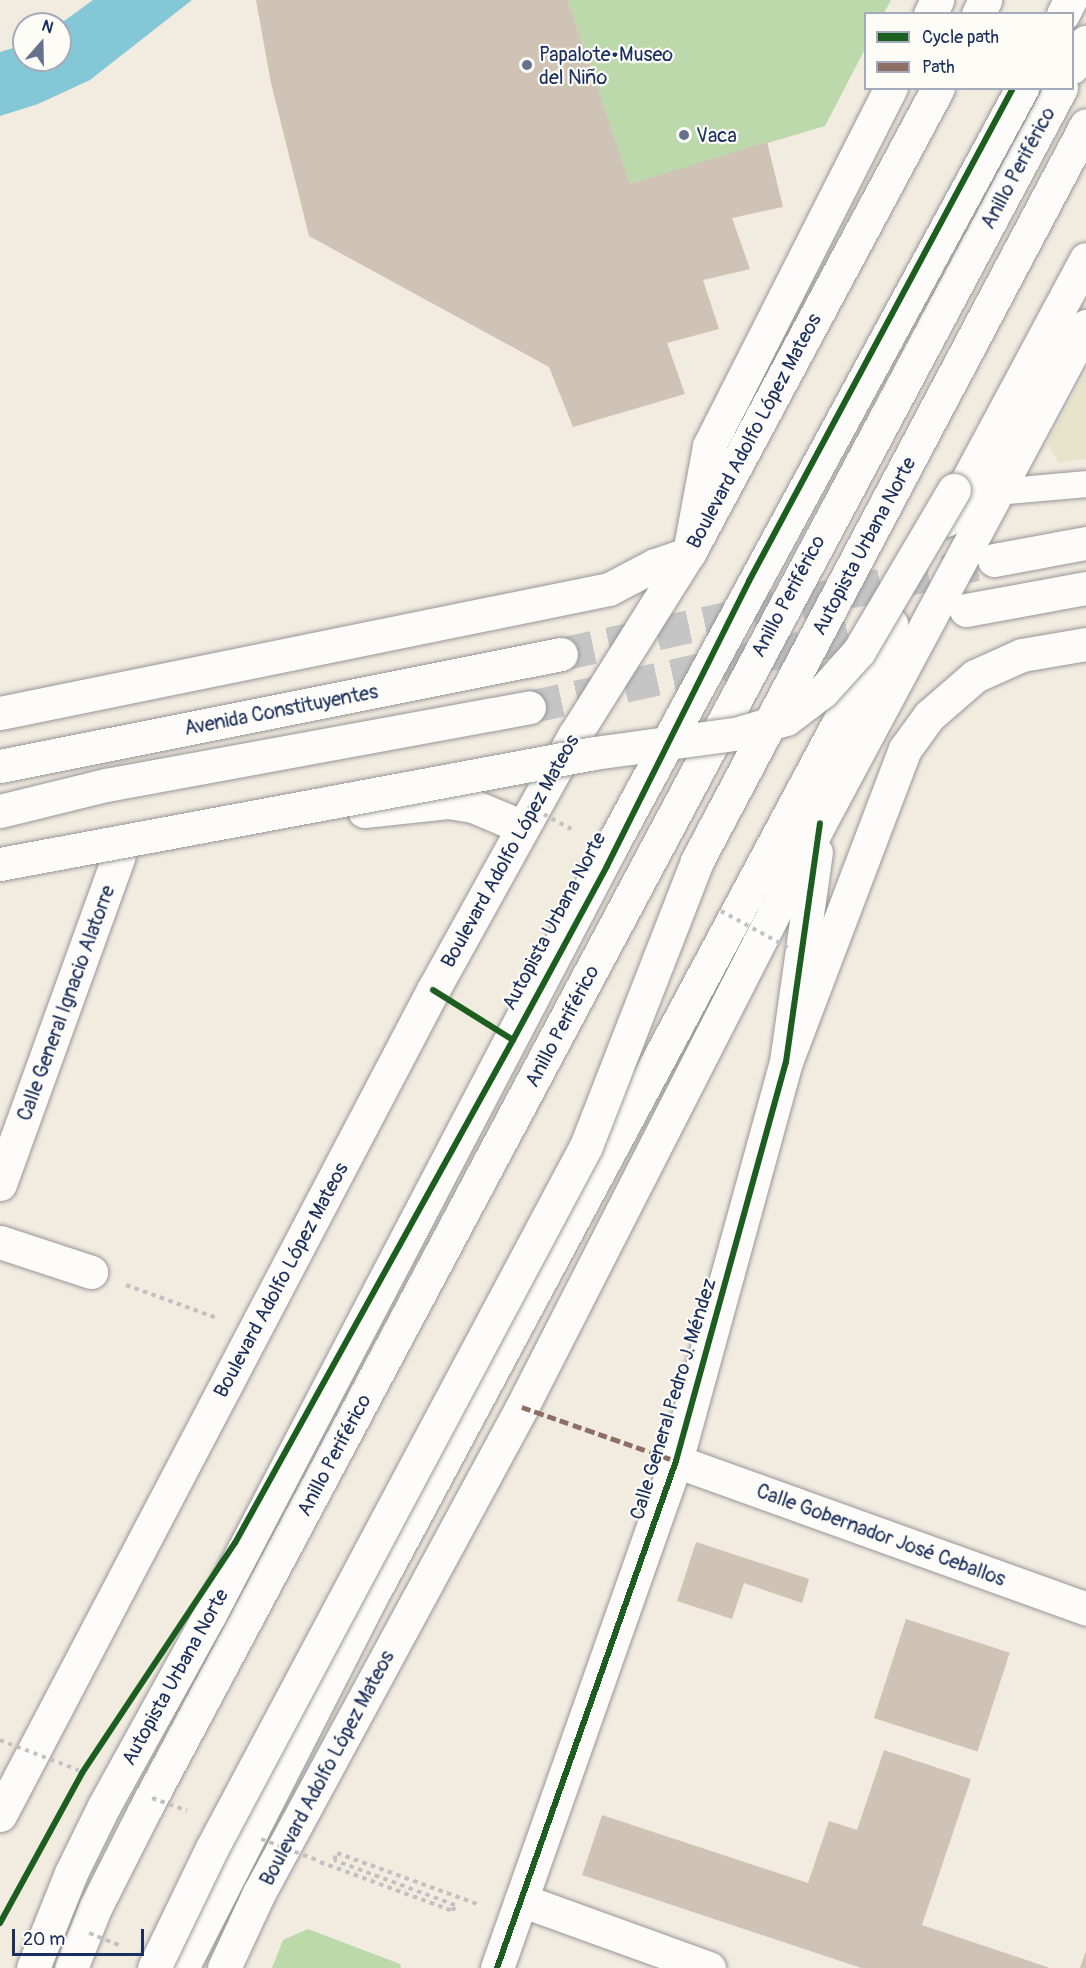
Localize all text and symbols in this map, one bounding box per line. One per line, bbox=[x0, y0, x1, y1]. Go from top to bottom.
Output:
north arrow bbox=[12, 12, 72, 72]
legend bbox=[864, 12, 1074, 90]
text: N bbox=[39, 16, 56, 38]
text: Cycle path bbox=[922, 26, 999, 49]
place label: Papalote•Museo del Niño bbox=[539, 42, 673, 89]
text: Path bbox=[922, 56, 955, 79]
marker: Papalote•Museo del Niño bbox=[520, 58, 534, 72]
street label: Anillo Periférico bbox=[976, 103, 1060, 233]
place label: Vaca bbox=[696, 123, 737, 147]
marker: Vaca bbox=[677, 128, 691, 142]
street label: Boulevard Adolfo López Mateos bbox=[682, 309, 826, 553]
street label: Autopista Urbana Norte bbox=[807, 453, 921, 639]
street label: Anillo Periférico bbox=[746, 531, 830, 661]
street label: Avenida Constituyentes bbox=[182, 679, 380, 741]
street label: Boulevard Adolfo López Mateos bbox=[436, 730, 584, 972]
street label: Autopista Urbana Norte bbox=[497, 828, 611, 1014]
street label: Calle General Ignacio Alatorre bbox=[12, 882, 120, 1124]
street label: Anillo Periférico bbox=[520, 961, 604, 1091]
street label: Boulevard Adolfo López Mateos bbox=[209, 1158, 353, 1402]
street label: Calle General Pedro J. Méndez bbox=[625, 1275, 721, 1523]
street label: Anillo Periférico bbox=[292, 1390, 376, 1520]
street label: Calle Gobernador José Ceballos bbox=[753, 1479, 1009, 1591]
street label: Autopista Urbana Norte bbox=[116, 1585, 234, 1769]
street label: Boulevard Adolfo López Mateos bbox=[255, 1646, 399, 1890]
scale bar bbox=[15, 1917, 147, 1955]
text: 20 m bbox=[23, 1928, 65, 1951]

